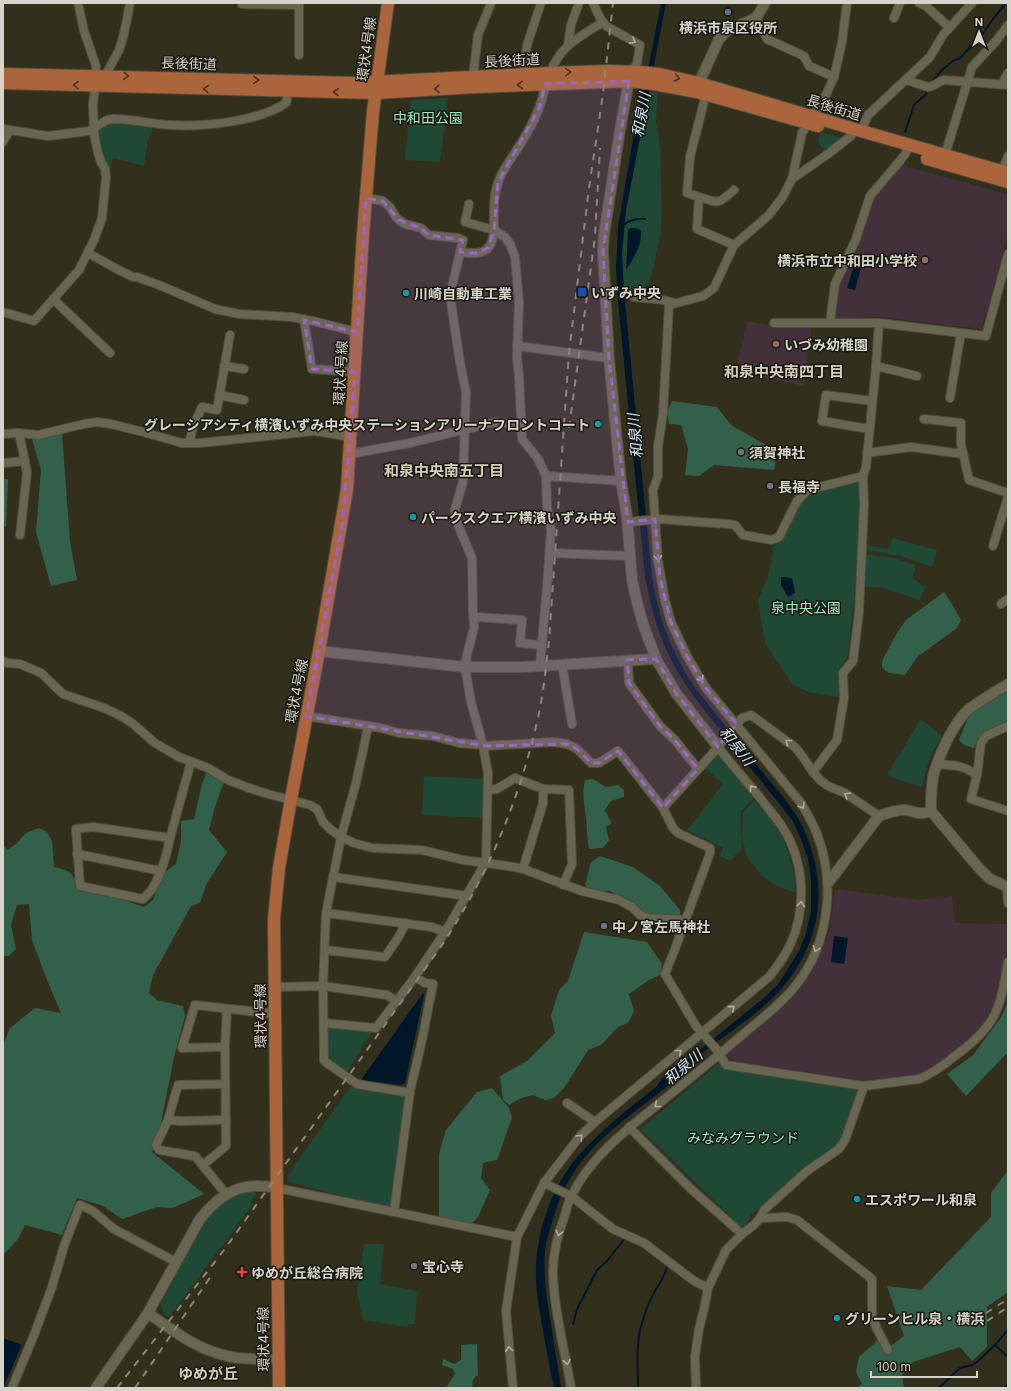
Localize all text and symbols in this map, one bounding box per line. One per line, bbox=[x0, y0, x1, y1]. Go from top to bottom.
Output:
marker: 横浜市泉区役所 bbox=[723, 7, 733, 17]
north arrow bbox=[959, 12, 999, 52]
text: N bbox=[975, 15, 983, 29]
street label: 環状4号線 bbox=[353, 16, 379, 82]
place label: 横浜市泉区役所 bbox=[679, 19, 777, 36]
one-way arrow bbox=[629, 36, 636, 44]
street label: 長後街道 bbox=[484, 50, 540, 70]
street label: 長後街道 bbox=[161, 54, 217, 72]
one-way arrow bbox=[565, 68, 571, 77]
one-way arrow bbox=[123, 72, 129, 80]
one-way arrow bbox=[674, 73, 681, 82]
one-way arrow bbox=[253, 75, 259, 84]
one-way arrow bbox=[73, 80, 79, 89]
one-way arrow bbox=[517, 80, 523, 89]
one-way arrow bbox=[203, 84, 209, 93]
one-way arrow bbox=[434, 85, 440, 93]
one-way arrow bbox=[333, 88, 339, 96]
water label: 和泉川 bbox=[628, 89, 655, 139]
street label: 長後街道 bbox=[805, 91, 863, 123]
park label: 中和田公園 bbox=[393, 109, 463, 126]
place label: 横浜市立中和田小学校 bbox=[777, 252, 917, 269]
marker: 横浜市立中和田小学校 bbox=[920, 255, 930, 265]
place label: いずみ中央 bbox=[591, 284, 661, 301]
place label: 川崎自動車工業 bbox=[414, 285, 512, 302]
marker: いずみ中央 bbox=[576, 286, 588, 298]
marker: 川崎自動車工業 bbox=[401, 288, 411, 298]
place label: いづみ幼稚園 bbox=[784, 336, 868, 353]
marker: いづみ幼稚園 bbox=[771, 339, 781, 349]
street label: 環状4号線 bbox=[330, 340, 350, 406]
district label: 和泉中央南四丁目 bbox=[724, 362, 844, 381]
water label: 和泉川 bbox=[623, 411, 646, 459]
place label: グレーシアシティ横濱いずみ中央ステーションアリーナフロントコート bbox=[144, 416, 590, 433]
marker: グレーシアシティ横濱いずみ中央ステーションアリーナフロントコート bbox=[593, 419, 603, 429]
place label: 須賀神社 bbox=[749, 444, 805, 461]
marker: 須賀神社 bbox=[736, 447, 746, 457]
district label: 和泉中央南五丁目 bbox=[384, 461, 504, 480]
place label: 長福寺 bbox=[778, 478, 820, 495]
marker: 長福寺 bbox=[765, 481, 775, 491]
place label: パークスクエア横濱いずみ中央 bbox=[421, 509, 617, 526]
marker: パークスクエア横濱いずみ中央 bbox=[408, 512, 418, 522]
one-way arrow bbox=[653, 555, 662, 561]
park label: 泉中央公園 bbox=[771, 599, 841, 616]
street label: 環状4号線 bbox=[281, 657, 311, 725]
one-way arrow bbox=[696, 675, 704, 682]
water label: 和泉川 bbox=[716, 722, 760, 771]
one-way arrow bbox=[786, 740, 793, 747]
one-way arrow bbox=[749, 785, 756, 793]
one-way arrow bbox=[844, 792, 851, 799]
one-way arrow bbox=[798, 802, 805, 809]
one-way arrow bbox=[796, 901, 805, 907]
place label: 中ノ宮左馬神社 bbox=[612, 918, 710, 935]
marker: 中ノ宮左馬神社 bbox=[599, 921, 609, 931]
one-way arrow bbox=[813, 945, 821, 952]
street label: 環状4号線 bbox=[251, 983, 269, 1049]
one-way arrow bbox=[727, 1006, 735, 1013]
water label: 和泉川 bbox=[660, 1044, 708, 1089]
one-way arrow bbox=[674, 1050, 681, 1057]
one-way arrow bbox=[654, 1101, 661, 1108]
park label: みなみグラウンド bbox=[687, 1129, 799, 1146]
one-way arrow bbox=[575, 1134, 583, 1142]
place label: エスポワール和泉 bbox=[865, 1191, 977, 1208]
marker: エスポワール和泉 bbox=[852, 1194, 862, 1204]
one-way arrow bbox=[556, 1230, 564, 1236]
place label: 宝心寺 bbox=[422, 1258, 464, 1275]
marker: 宝心寺 bbox=[409, 1261, 419, 1271]
place label: ゆめが丘総合病院 bbox=[251, 1264, 363, 1281]
marker: ゆめが丘総合病院 bbox=[236, 1266, 248, 1278]
street label: 環状4号線 bbox=[254, 1306, 272, 1372]
place label: グリーンヒル泉・横浜 bbox=[845, 1310, 984, 1327]
marker: グリーンヒル泉・横浜 bbox=[832, 1313, 842, 1323]
one-way arrow bbox=[505, 1346, 514, 1352]
scale bar bbox=[871, 1353, 977, 1379]
one-way arrow bbox=[562, 1358, 570, 1365]
text: 100 m bbox=[877, 1359, 911, 1374]
district label: ゆめが丘 bbox=[178, 1364, 238, 1383]

